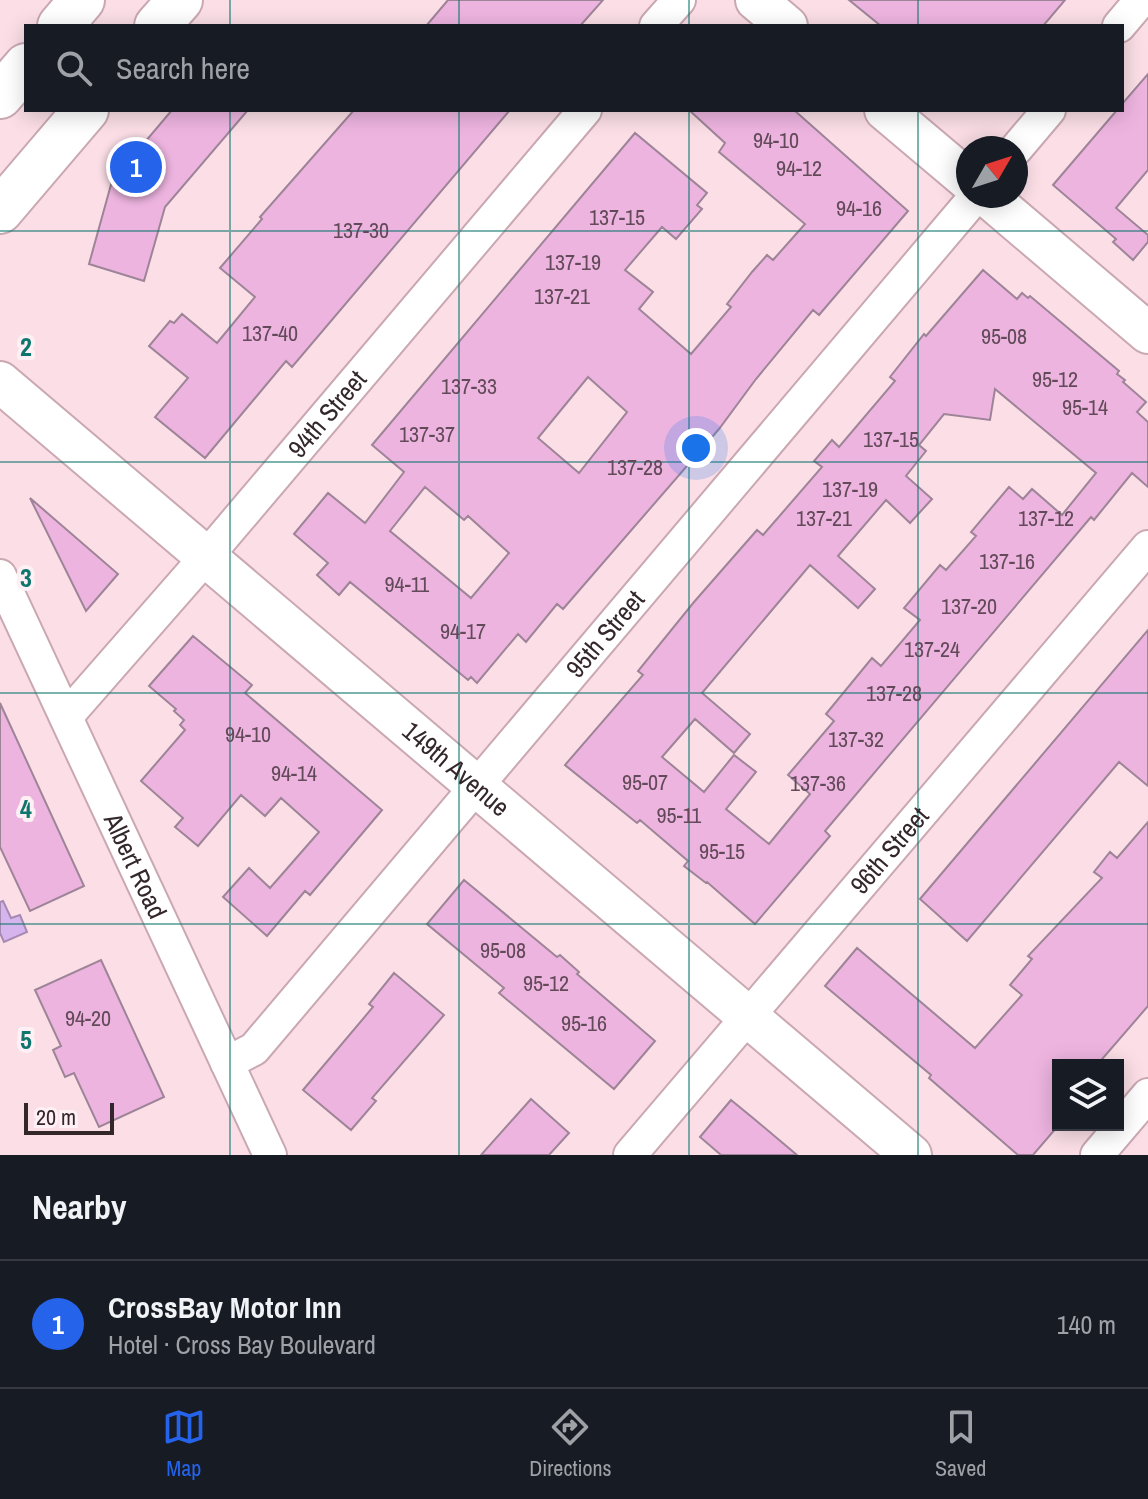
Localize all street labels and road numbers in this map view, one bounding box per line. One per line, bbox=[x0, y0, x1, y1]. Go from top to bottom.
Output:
street label: 94th Street bbox=[280, 363, 374, 465]
street label: 95th Street bbox=[558, 583, 652, 685]
street label: 149th Avenue bbox=[395, 713, 517, 824]
street label: 96th Street bbox=[842, 799, 936, 901]
street label: Albert Road bbox=[96, 806, 175, 924]

